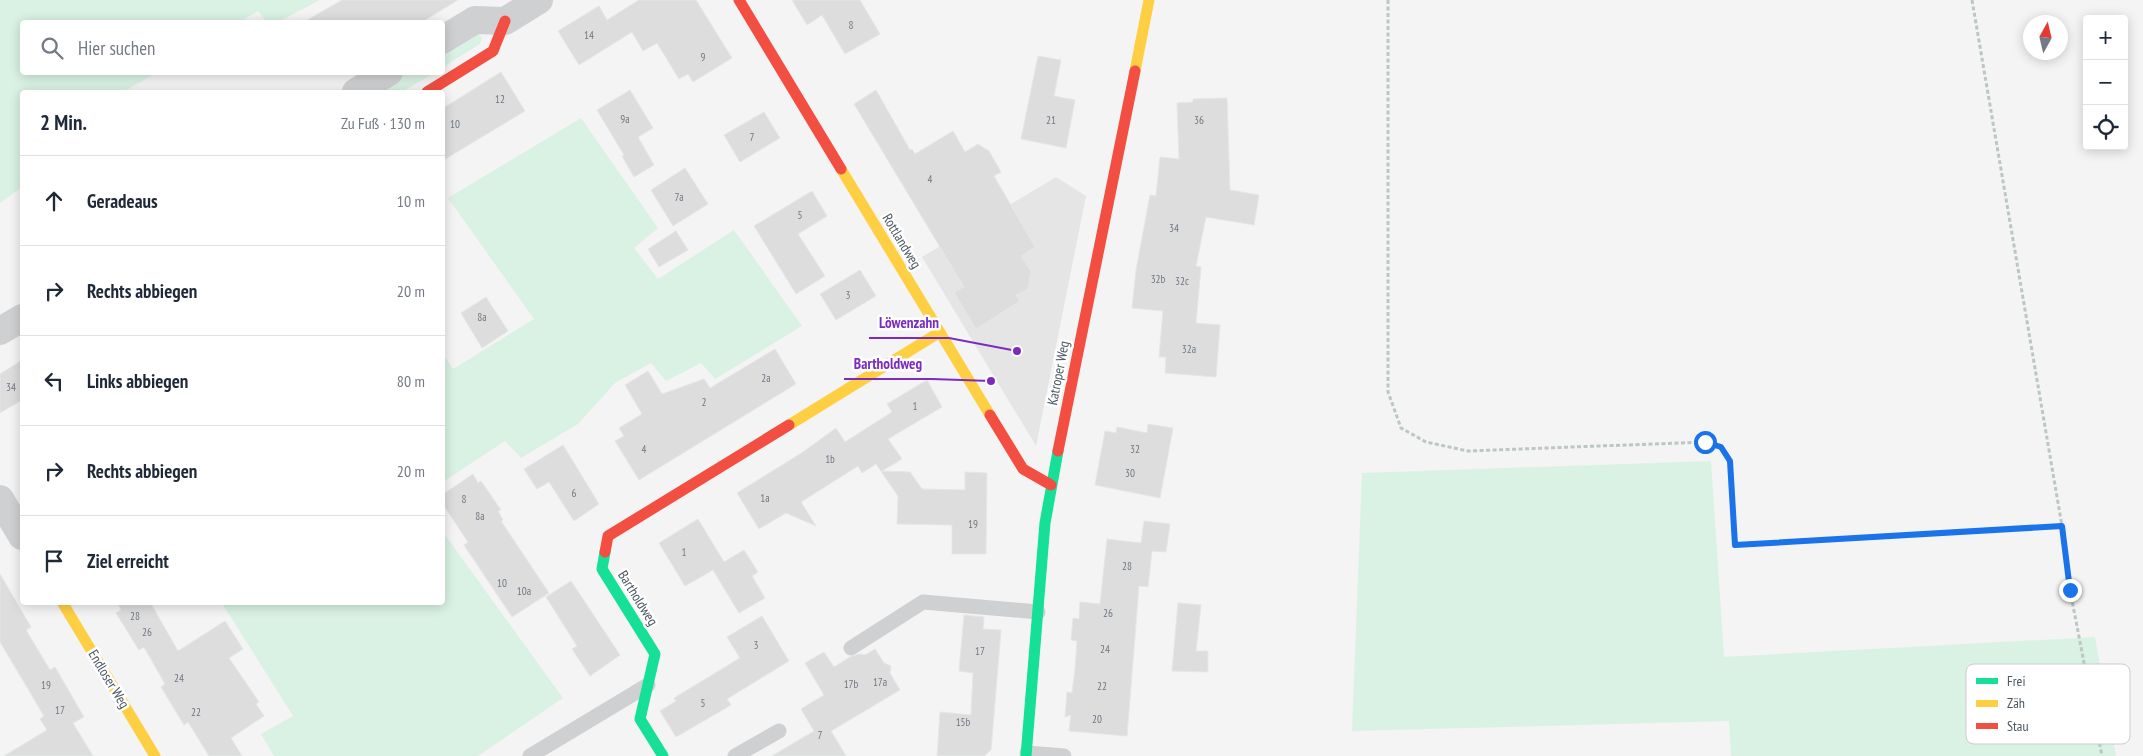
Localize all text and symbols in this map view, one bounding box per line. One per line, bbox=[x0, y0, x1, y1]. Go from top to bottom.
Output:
north arrow bbox=[2023, 15, 2068, 60]
map controls bbox=[2083, 15, 2128, 150]
button: + bbox=[2083, 15, 2128, 60]
house number: 8 bbox=[849, 18, 854, 32]
search box bbox=[20, 20, 445, 75]
house number: 14 bbox=[584, 28, 594, 42]
icon: search bbox=[38, 34, 66, 62]
text: Hier suchen bbox=[78, 36, 155, 60]
house number: 9 bbox=[701, 50, 706, 64]
button: − bbox=[2083, 60, 2128, 105]
house number: 12 bbox=[495, 92, 505, 106]
button: locate bbox=[2083, 105, 2128, 150]
text: 2 Min. bbox=[40, 109, 87, 136]
house number: 9a bbox=[620, 112, 630, 126]
text: Zu Fuß · 130 m bbox=[341, 113, 425, 133]
house number: 21 bbox=[1046, 113, 1056, 127]
house number: 36 bbox=[1194, 113, 1204, 127]
house number: 10 bbox=[450, 117, 460, 131]
house number: 7 bbox=[750, 130, 755, 144]
house number: 4 bbox=[928, 172, 933, 186]
icon: ahead bbox=[40, 187, 68, 215]
text: Geradeaus bbox=[87, 189, 158, 213]
house number: 7a bbox=[674, 190, 684, 204]
text: 10 m bbox=[397, 191, 425, 211]
house number: 5 bbox=[798, 208, 803, 222]
street label: Rottlandweg bbox=[879, 210, 925, 272]
house number: 34 bbox=[1169, 221, 1179, 235]
house number: 32b bbox=[1151, 272, 1166, 286]
house number: 32c bbox=[1175, 274, 1189, 288]
icon: right bbox=[40, 277, 68, 305]
text: Rechts abbiegen bbox=[87, 279, 197, 303]
text: 20 m bbox=[397, 281, 425, 301]
house number: 3 bbox=[846, 288, 851, 302]
callout: Löwenzahn bbox=[869, 308, 949, 338]
house number: 8a bbox=[477, 310, 487, 324]
text: Löwenzahn bbox=[879, 313, 939, 332]
street label: Katroper Weg bbox=[1043, 339, 1073, 407]
house number: 32a bbox=[1182, 342, 1196, 356]
callout: Bartholdweg bbox=[844, 349, 932, 379]
text: Bartholdweg bbox=[854, 354, 923, 373]
icon: left bbox=[40, 367, 68, 395]
text: Links abbiegen bbox=[87, 369, 188, 393]
text: 80 m bbox=[397, 371, 425, 391]
house number: 2a bbox=[761, 371, 771, 385]
house number: 34 bbox=[6, 380, 16, 394]
house number: 2 bbox=[702, 395, 707, 409]
house number: 1 bbox=[913, 399, 918, 413]
route start bbox=[1694, 431, 1717, 454]
house number: 4 bbox=[642, 442, 647, 456]
house number: 32 bbox=[1130, 442, 1140, 456]
house number: 1b bbox=[825, 452, 835, 466]
icon: right bbox=[40, 457, 68, 485]
text: Rechts abbiegen bbox=[87, 459, 197, 483]
text: 20 m bbox=[397, 461, 425, 481]
house number: 30 bbox=[1125, 466, 1135, 480]
house number: 6 bbox=[572, 486, 577, 500]
house number: 1a bbox=[760, 491, 770, 505]
house number: 8 bbox=[462, 492, 467, 506]
house number: 8a bbox=[475, 509, 485, 523]
house number: 19 bbox=[968, 517, 978, 531]
house number: 1 bbox=[682, 545, 687, 559]
icon: arrive bbox=[40, 547, 68, 575]
text: Ziel erreicht bbox=[87, 549, 169, 573]
house number: 28 bbox=[1122, 559, 1132, 573]
street label: Bartholdweg bbox=[614, 567, 662, 629]
house number: 10 bbox=[497, 576, 507, 590]
route end bbox=[2059, 579, 2082, 602]
house number: 10a bbox=[517, 584, 531, 598]
house number: 26 bbox=[1103, 606, 1113, 620]
house number: 28 bbox=[130, 609, 140, 623]
house number: 26 bbox=[142, 625, 152, 639]
house number: 3 bbox=[754, 638, 759, 652]
house number: 24 bbox=[1100, 642, 1110, 656]
house number: 17 bbox=[975, 644, 985, 658]
street label: Endloser Weg bbox=[84, 646, 134, 712]
legend bbox=[1966, 664, 2130, 744]
house number: 24 bbox=[174, 671, 184, 685]
text: Frei bbox=[2007, 672, 2025, 690]
house number: 17a bbox=[873, 675, 887, 689]
house number: 17b bbox=[844, 677, 859, 691]
house number: 19 bbox=[41, 678, 51, 692]
house number: 22 bbox=[1097, 679, 1107, 693]
text: Zäh bbox=[2007, 694, 2025, 712]
house number: 5 bbox=[701, 696, 706, 710]
house number: 17 bbox=[55, 703, 65, 717]
house number: 22 bbox=[191, 705, 201, 719]
house number: 20 bbox=[1092, 712, 1102, 726]
house number: 15b bbox=[956, 715, 971, 729]
text: Stau bbox=[2007, 717, 2029, 735]
house number: 7 bbox=[818, 728, 823, 742]

